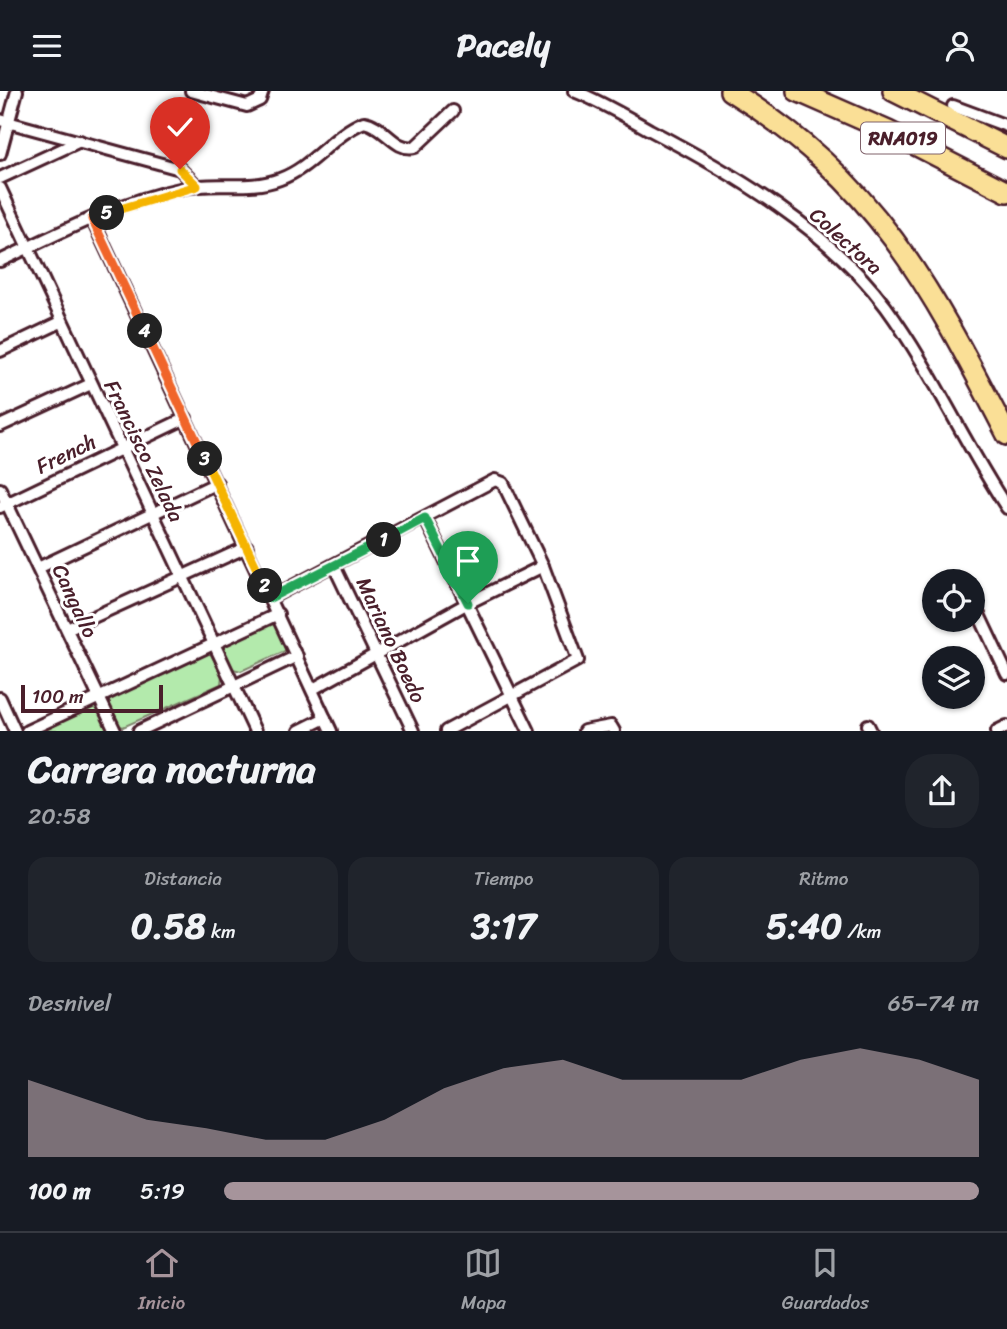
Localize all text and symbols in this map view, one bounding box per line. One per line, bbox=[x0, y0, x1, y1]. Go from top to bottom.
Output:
text: Pacely bbox=[457, 17, 550, 74]
icon: menu bbox=[28, 27, 66, 65]
icon: person bbox=[941, 27, 979, 65]
pin bbox=[150, 97, 210, 169]
icon: check bbox=[161, 108, 199, 146]
road number: RNA019 bbox=[861, 123, 945, 153]
pin: 5 bbox=[90, 195, 124, 231]
text: 5 bbox=[101, 196, 112, 229]
street label: Colectora bbox=[800, 197, 892, 285]
pin: 4 bbox=[128, 313, 162, 349]
text: 4 bbox=[139, 314, 150, 347]
street label: Francisco Zelada bbox=[93, 373, 195, 529]
street label: French bbox=[29, 423, 103, 485]
pin: 3 bbox=[188, 441, 222, 477]
text: 3 bbox=[199, 442, 210, 475]
pin: 1 bbox=[366, 523, 402, 557]
text: 1 bbox=[379, 523, 388, 556]
pin bbox=[438, 531, 498, 603]
icon: arrive bbox=[449, 542, 487, 580]
street label: Cangallo bbox=[41, 557, 109, 645]
pin: 2 bbox=[247, 568, 282, 603]
text: 2 bbox=[259, 569, 270, 602]
map controls bbox=[922, 569, 985, 709]
button: locate bbox=[922, 569, 985, 632]
street label: Mariano Boedo bbox=[345, 570, 437, 710]
button: layers bbox=[922, 646, 985, 709]
text: 100 m bbox=[32, 680, 84, 713]
scale bar bbox=[21, 681, 163, 713]
text: Carrera nocturna bbox=[28, 736, 316, 803]
button: share bbox=[905, 754, 979, 828]
text: 20:58 bbox=[28, 796, 91, 837]
text: Distancia bbox=[144, 862, 222, 895]
text: Tiempo bbox=[474, 862, 533, 895]
text: Ritmo bbox=[799, 862, 848, 895]
text: 0.58 bbox=[131, 895, 206, 957]
text: 3:17 bbox=[471, 895, 536, 957]
text: 5:40 bbox=[766, 895, 842, 957]
text: km bbox=[206, 915, 236, 948]
text: /km bbox=[842, 915, 881, 948]
text: Desnivel bbox=[28, 983, 111, 1024]
text: 65–74 m bbox=[888, 983, 979, 1024]
text: 100 m bbox=[28, 1171, 91, 1212]
text: 5:19 bbox=[140, 1171, 185, 1212]
tab: Inicio bbox=[138, 1244, 185, 1319]
tab: Mapa bbox=[461, 1244, 506, 1319]
tab: Guardados bbox=[782, 1244, 869, 1319]

